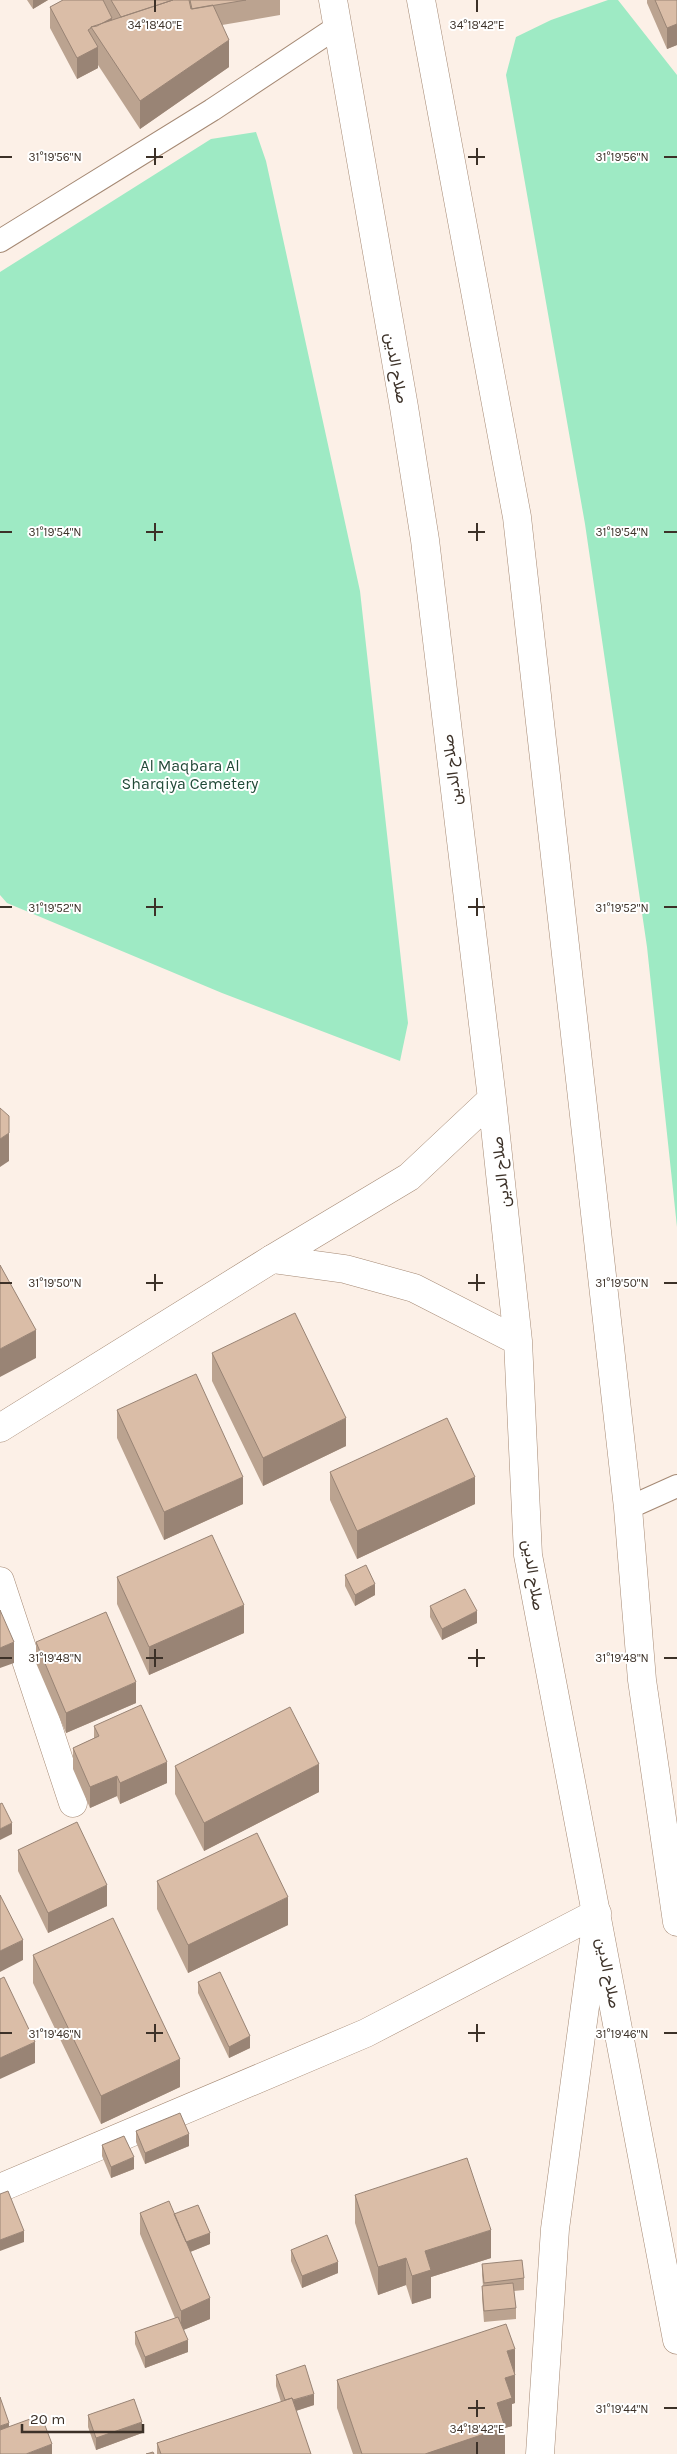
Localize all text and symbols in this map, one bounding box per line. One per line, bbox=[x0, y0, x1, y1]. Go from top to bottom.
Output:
text: 34°18'40"E bbox=[127, 18, 183, 32]
text: 34°18'42"E bbox=[450, 18, 504, 32]
text: 31°19'56"N bbox=[28, 150, 82, 164]
text: 31°19'56"N bbox=[595, 150, 649, 164]
street label: صلاح الدين bbox=[379, 331, 412, 405]
text: 31°19'54"N bbox=[28, 525, 82, 539]
text: 31°19'54"N bbox=[595, 525, 649, 539]
street label: صلاح الدين bbox=[438, 733, 467, 807]
park label: Al Maqbara Al Sharqiya Cemetery bbox=[122, 756, 259, 793]
text: 31°19'52"N bbox=[28, 901, 82, 915]
text: 31°19'52"N bbox=[595, 901, 649, 915]
street label: صلاح الدين bbox=[487, 1135, 516, 1208]
text: 31°19'50"N bbox=[28, 1276, 82, 1290]
text: 31°19'50"N bbox=[595, 1276, 649, 1290]
street label: صلاح الدين bbox=[517, 1538, 548, 1612]
text: 31°19'48"N bbox=[28, 1651, 82, 1665]
text: 31°19'48"N bbox=[595, 1651, 649, 1665]
street label: صلاح الدين bbox=[590, 1936, 625, 2010]
text: 31°19'46"N bbox=[28, 2027, 82, 2041]
text: 31°19'46"N bbox=[595, 2027, 649, 2041]
scale bar bbox=[22, 2402, 144, 2434]
text: 31°19'44"N bbox=[596, 2402, 648, 2416]
text: 20 m bbox=[30, 2410, 65, 2428]
text: 34°18'42"E bbox=[450, 2422, 504, 2436]

